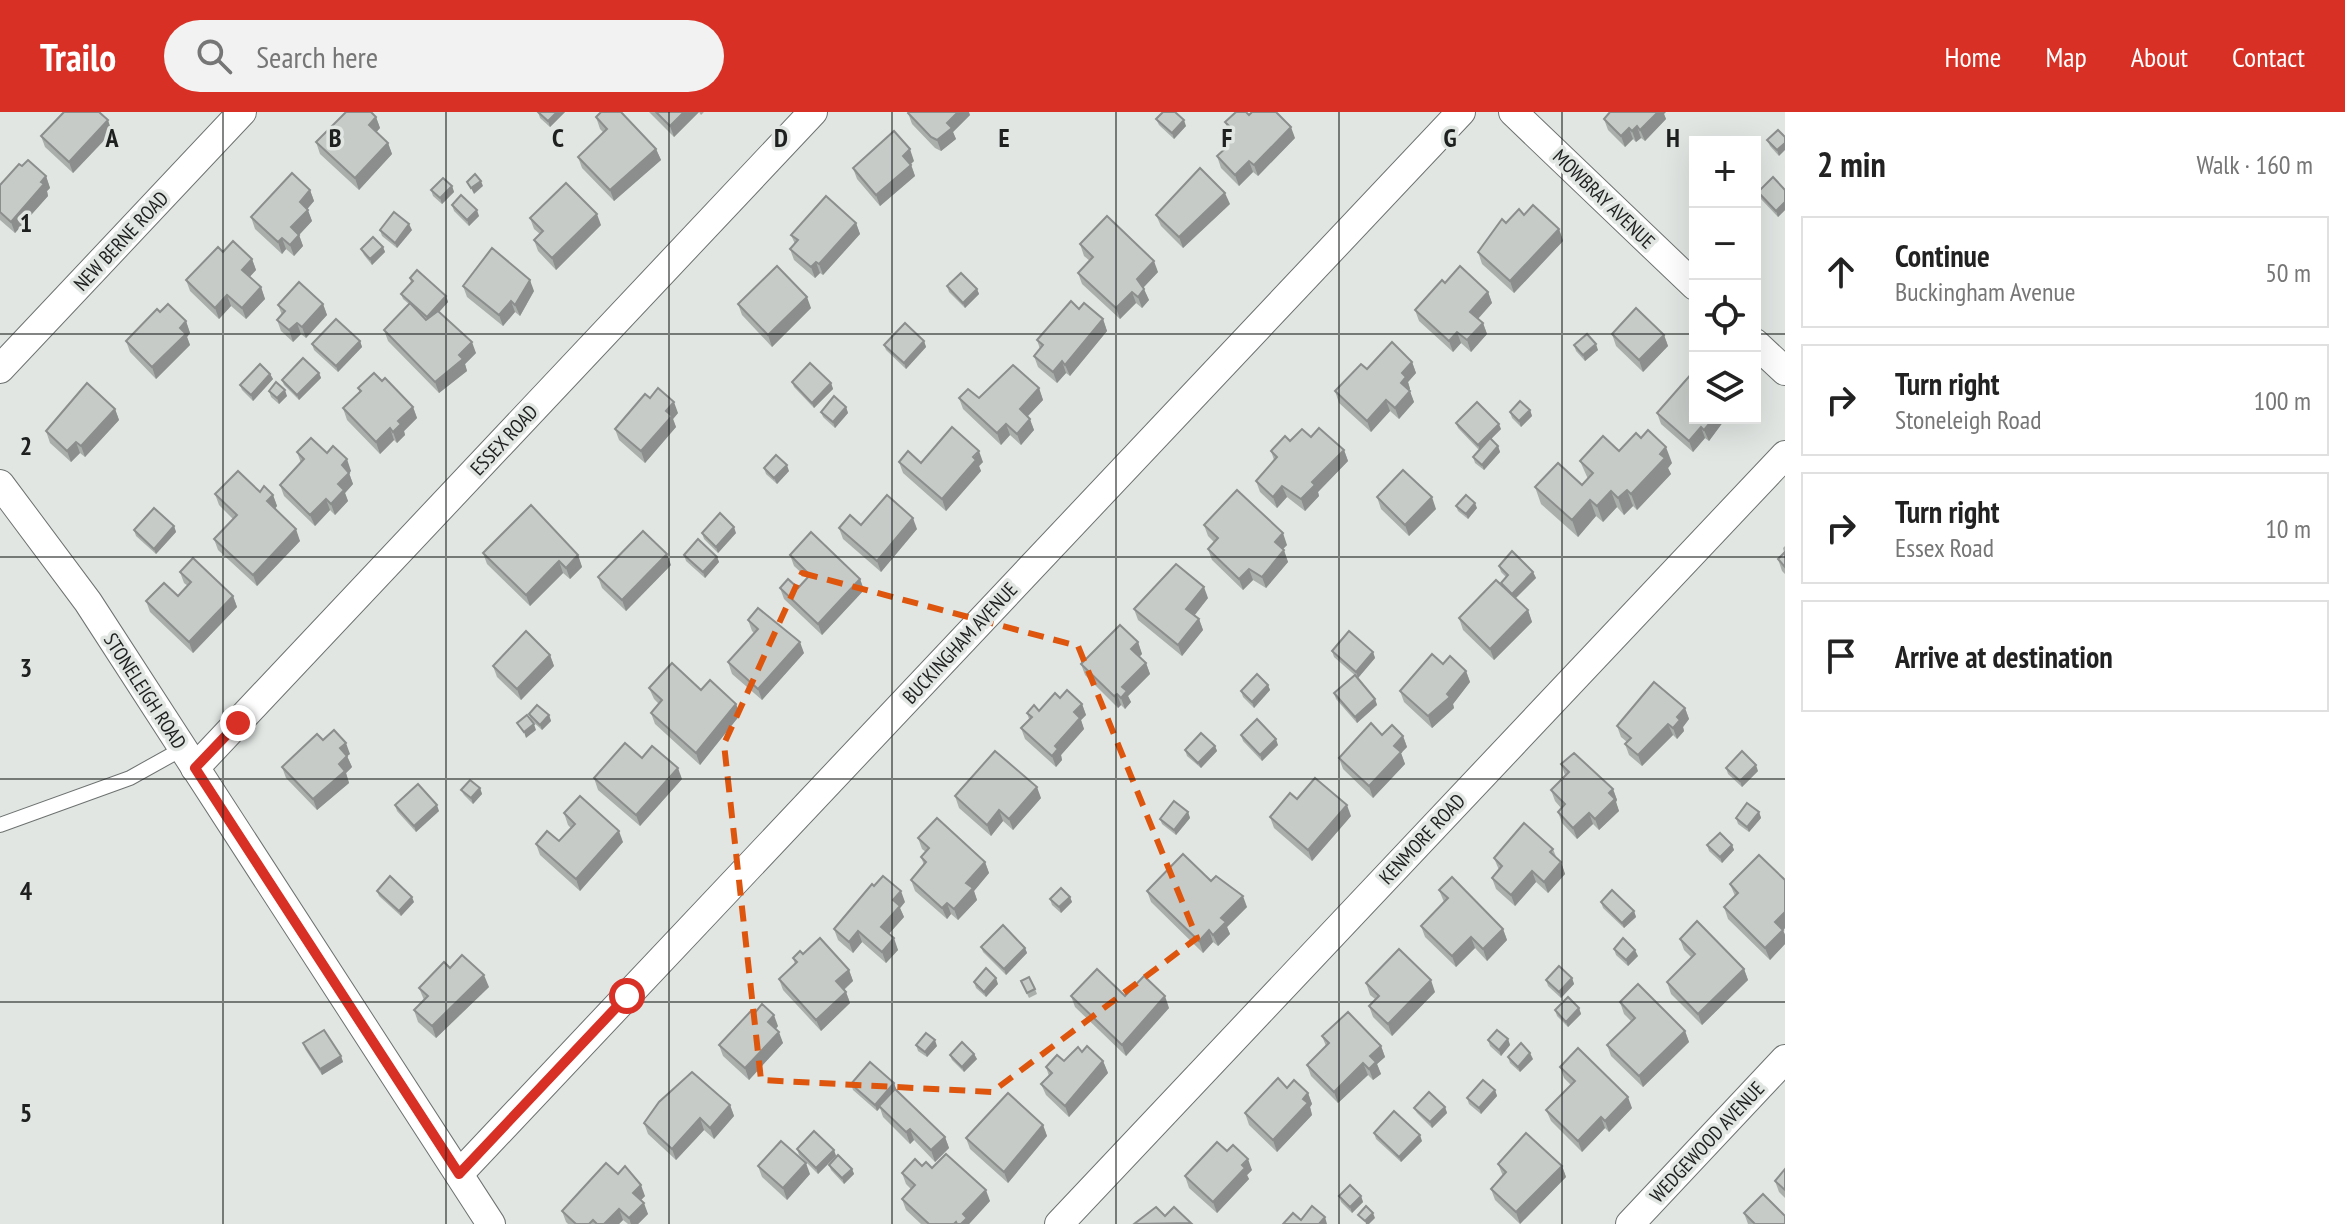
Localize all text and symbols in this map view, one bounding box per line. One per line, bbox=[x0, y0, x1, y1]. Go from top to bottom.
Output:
search box bbox=[164, 20, 724, 92]
text: Trailo bbox=[40, 32, 116, 81]
icon: search bbox=[192, 34, 236, 78]
text: Search here bbox=[256, 37, 378, 76]
text: Home bbox=[1945, 38, 2001, 75]
text: Map bbox=[2045, 38, 2087, 75]
text: About bbox=[2131, 38, 2188, 75]
text: Contact bbox=[2232, 38, 2305, 75]
text: A bbox=[104, 121, 119, 154]
text: B bbox=[329, 121, 342, 154]
text: C bbox=[552, 121, 564, 154]
text: D bbox=[774, 121, 788, 154]
text: E bbox=[998, 121, 1010, 154]
text: F bbox=[1222, 121, 1233, 154]
text: G bbox=[1443, 121, 1457, 154]
text: H bbox=[1666, 121, 1680, 154]
map controls bbox=[1689, 136, 1761, 424]
button: + bbox=[1689, 136, 1761, 208]
text: 2 min bbox=[1817, 142, 1886, 186]
street label: MOWBRAY AVENUE bbox=[1547, 144, 1661, 254]
text: Walk · 160 m bbox=[2196, 148, 2313, 181]
street label: NEW BERNE ROAD bbox=[68, 186, 174, 296]
text: 1 bbox=[20, 206, 32, 239]
button: − bbox=[1689, 208, 1761, 280]
text: Continue bbox=[1895, 236, 1990, 275]
icon: ahead bbox=[1819, 250, 1863, 294]
text: 50 m bbox=[2265, 256, 2311, 289]
text: Buckingham Avenue bbox=[1895, 275, 2076, 308]
button: locate bbox=[1689, 280, 1761, 352]
button: layers bbox=[1689, 352, 1761, 424]
text: Turn right bbox=[1895, 364, 1999, 403]
icon: right bbox=[1819, 378, 1863, 422]
text: 100 m bbox=[2253, 384, 2311, 417]
street label: ESSEX ROAD bbox=[465, 399, 543, 481]
text: Stoneleigh Road bbox=[1895, 403, 2041, 436]
text: 2 bbox=[20, 429, 32, 462]
text: Turn right bbox=[1895, 492, 1999, 531]
icon: right bbox=[1819, 506, 1863, 550]
text: 10 m bbox=[2265, 512, 2311, 545]
text: Essex Road bbox=[1895, 531, 1994, 564]
street label: BUCKINGHAM AVENUE bbox=[897, 577, 1023, 709]
street label: STONELEIGH ROAD bbox=[98, 628, 192, 754]
icon: arrive bbox=[1819, 634, 1863, 678]
text: Arrive at destination bbox=[1895, 637, 2113, 676]
text: 3 bbox=[20, 651, 32, 684]
route end bbox=[220, 705, 256, 741]
street label: KENMORE ROAD bbox=[1373, 788, 1471, 890]
text: 4 bbox=[20, 874, 33, 907]
route start bbox=[609, 978, 645, 1014]
street label: WEDGEWOOD AVENUE bbox=[1644, 1076, 1770, 1208]
text: 5 bbox=[20, 1096, 32, 1129]

